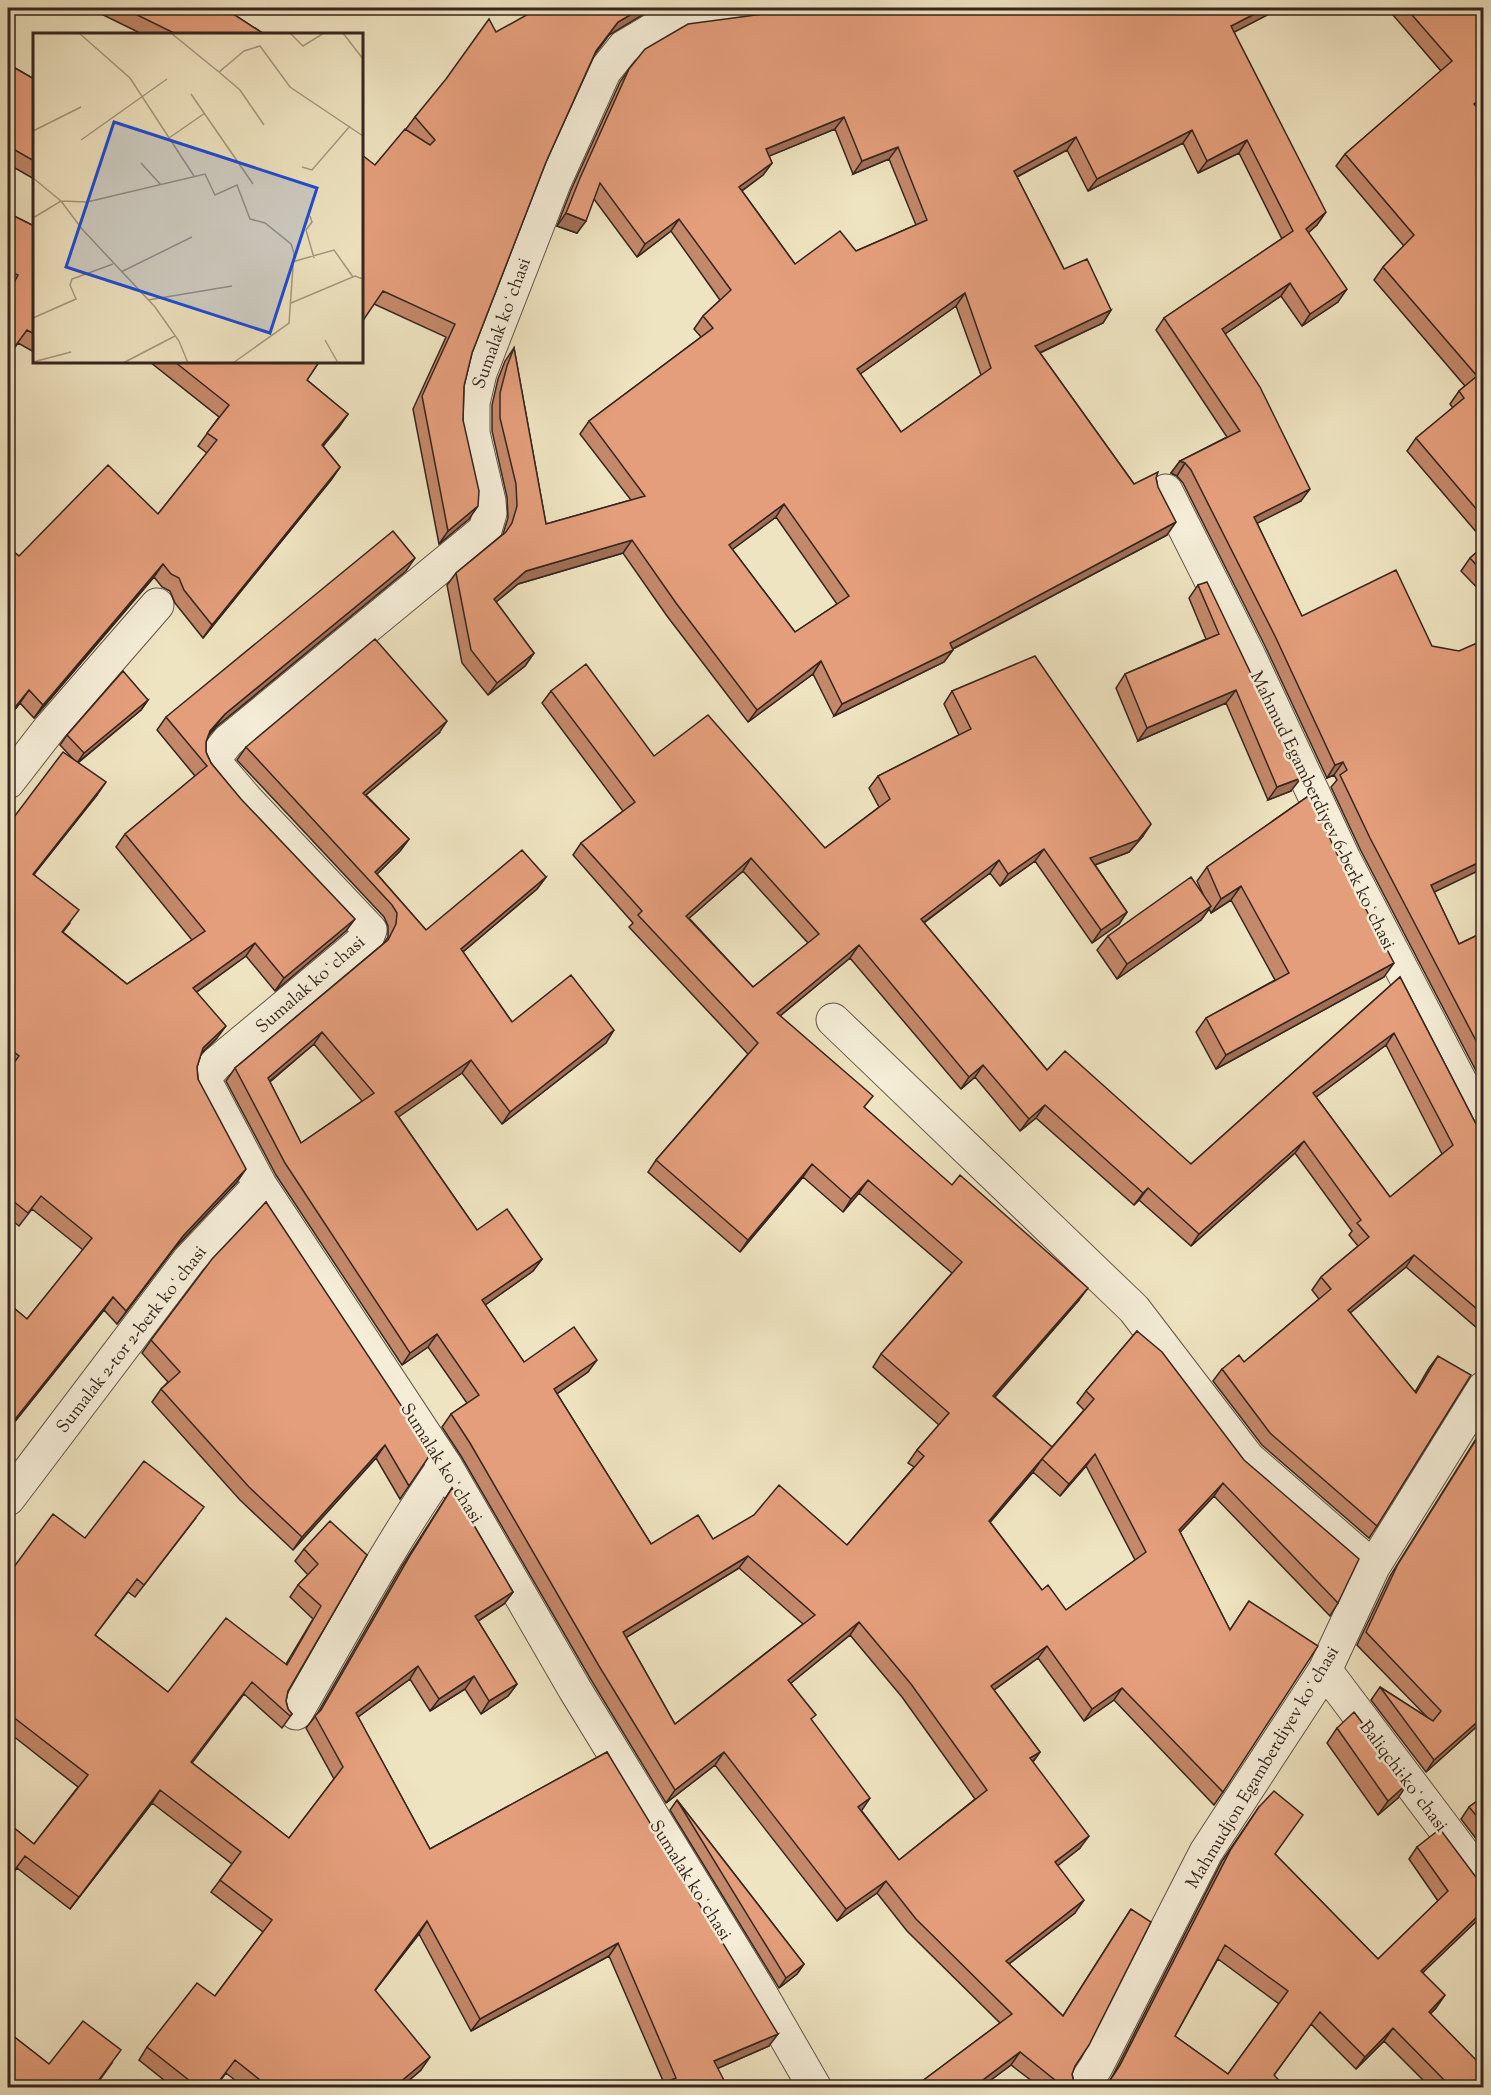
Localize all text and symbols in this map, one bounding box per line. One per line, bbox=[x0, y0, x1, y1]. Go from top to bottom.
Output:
inset map bbox=[33, 33, 363, 363]
street label: Sumalak koʻchasi bbox=[467, 255, 539, 393]
street label: Mahmud Egamberdiyev 6-berk koʻchasi bbox=[1242, 667, 1400, 955]
street label: Sumalak koʻchasi bbox=[251, 931, 372, 1040]
street label: Sumalak 2-tor 2-berk koʻchasi bbox=[51, 1241, 214, 1439]
street label: Sumalak koʻchasi bbox=[393, 1399, 488, 1529]
street label: Mahmudjon Egamberdiyev koʻchasi bbox=[1181, 1642, 1347, 1894]
street label: Baliqchi koʻchasi bbox=[1352, 1716, 1453, 1838]
street label: Sumalak koʻchasi bbox=[642, 1816, 737, 1946]

